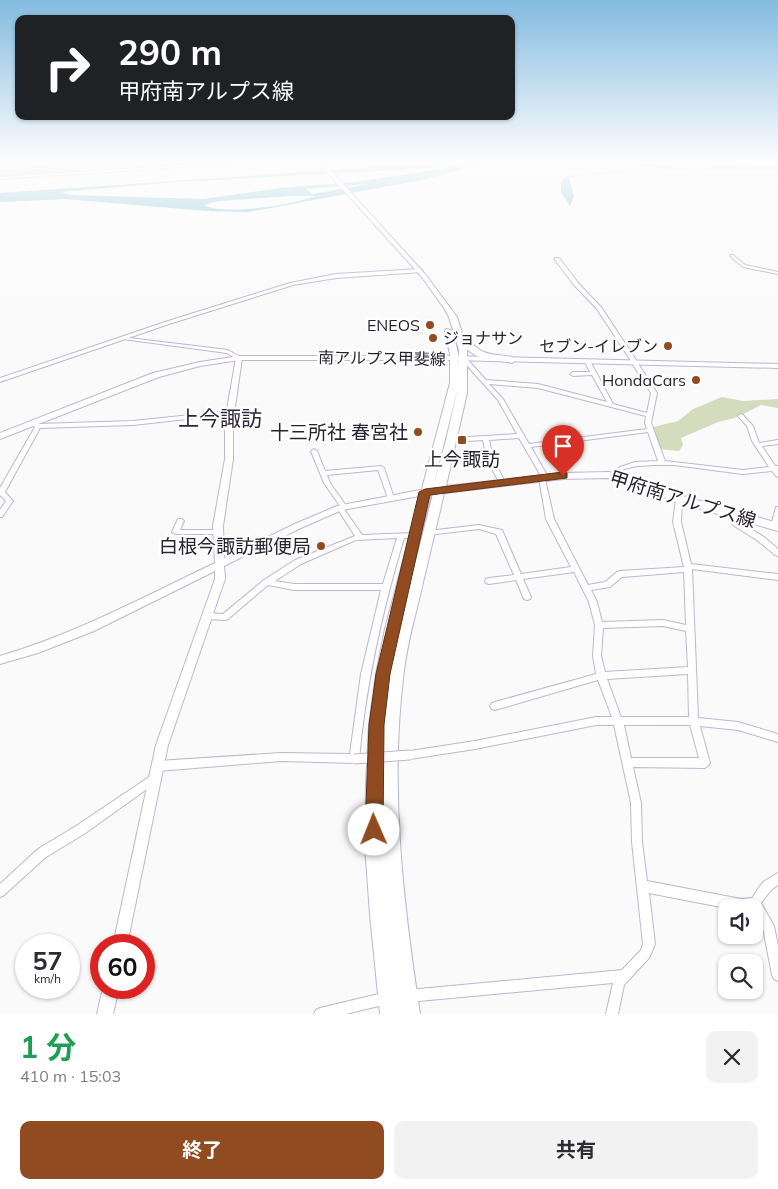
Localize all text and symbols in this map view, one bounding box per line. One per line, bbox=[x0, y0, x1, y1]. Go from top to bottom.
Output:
text: 290 m bbox=[118, 30, 222, 74]
icon: right bbox=[35, 35, 100, 100]
text: 甲府南アルプス線 bbox=[118, 77, 294, 105]
place label: ENEOS bbox=[367, 315, 420, 335]
marker: ENEOS bbox=[424, 319, 436, 331]
place label: ジョナサン bbox=[443, 328, 523, 348]
marker: ジョナサン bbox=[427, 332, 439, 344]
place label: セブン-イレブン bbox=[539, 336, 658, 356]
marker: セブン-イレブン bbox=[662, 340, 674, 352]
street label: 南アルプス甲斐線 bbox=[318, 347, 446, 369]
place label: HondaCars bbox=[602, 370, 686, 390]
marker: HondaCars bbox=[690, 374, 702, 386]
district label: 上今諏訪 bbox=[178, 405, 262, 431]
place label: 十三所社 春宮社 bbox=[270, 420, 408, 444]
pin bbox=[542, 425, 584, 476]
marker: 十三所社 春宮社 bbox=[412, 426, 424, 438]
icon: arrive bbox=[549, 432, 577, 460]
marker: 上今諏訪 bbox=[456, 434, 468, 446]
place label: 上今諏訪 bbox=[424, 447, 500, 471]
street label: 甲府南アルプス線 bbox=[607, 465, 759, 533]
place label: 白根今諏訪郵便局 bbox=[159, 534, 311, 558]
marker: 白根今諏訪郵便局 bbox=[315, 540, 327, 552]
position arrow bbox=[347, 803, 399, 855]
map controls bbox=[718, 899, 763, 999]
button: sound bbox=[718, 899, 763, 944]
speed limit sign: 60 bbox=[90, 934, 155, 999]
text: 57 bbox=[32, 945, 63, 976]
button: search bbox=[718, 954, 763, 999]
text: km/h bbox=[34, 971, 61, 986]
text: 1 分 bbox=[20, 1028, 76, 1066]
button: close bbox=[706, 1031, 758, 1083]
text: 410 m · 15:03 bbox=[20, 1066, 121, 1086]
button: 終了 bbox=[20, 1121, 384, 1179]
button: 共有 bbox=[394, 1121, 758, 1179]

